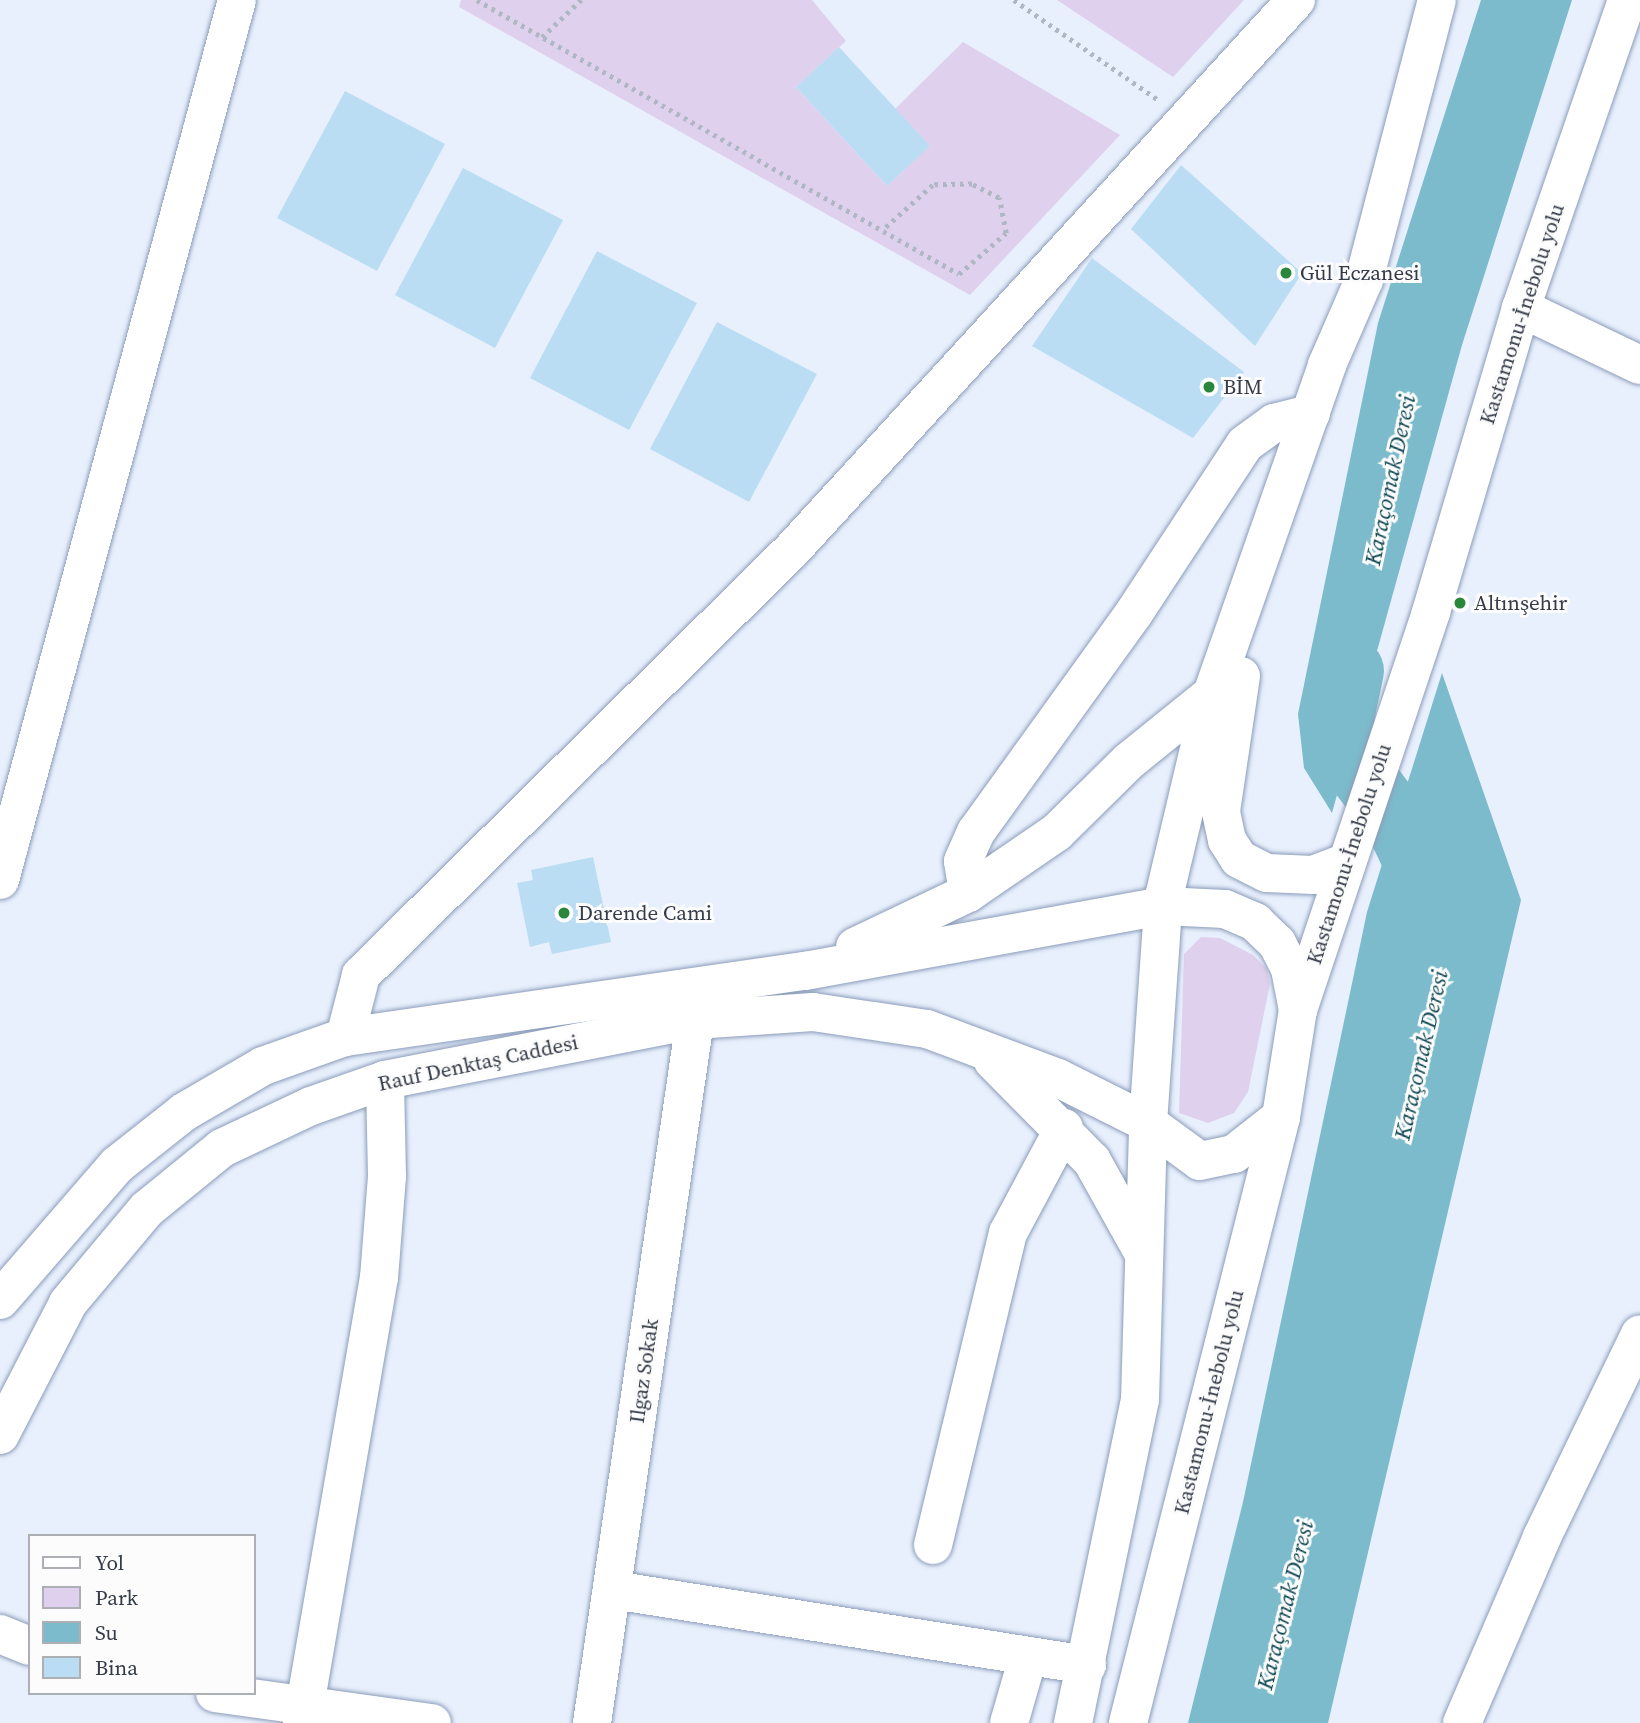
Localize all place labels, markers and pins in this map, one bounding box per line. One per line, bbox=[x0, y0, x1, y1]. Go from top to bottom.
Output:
place label: Gül Eczanesi bbox=[1300, 260, 1420, 286]
marker: Gül Eczanesi bbox=[1278, 265, 1294, 281]
place label: BİM bbox=[1223, 374, 1262, 400]
marker: BİM bbox=[1201, 379, 1217, 395]
place label: Altınşehir bbox=[1474, 590, 1567, 616]
marker: Altınşehir bbox=[1452, 595, 1468, 611]
place label: Darende Cami bbox=[578, 900, 712, 926]
marker: Darende Cami bbox=[556, 905, 572, 921]

